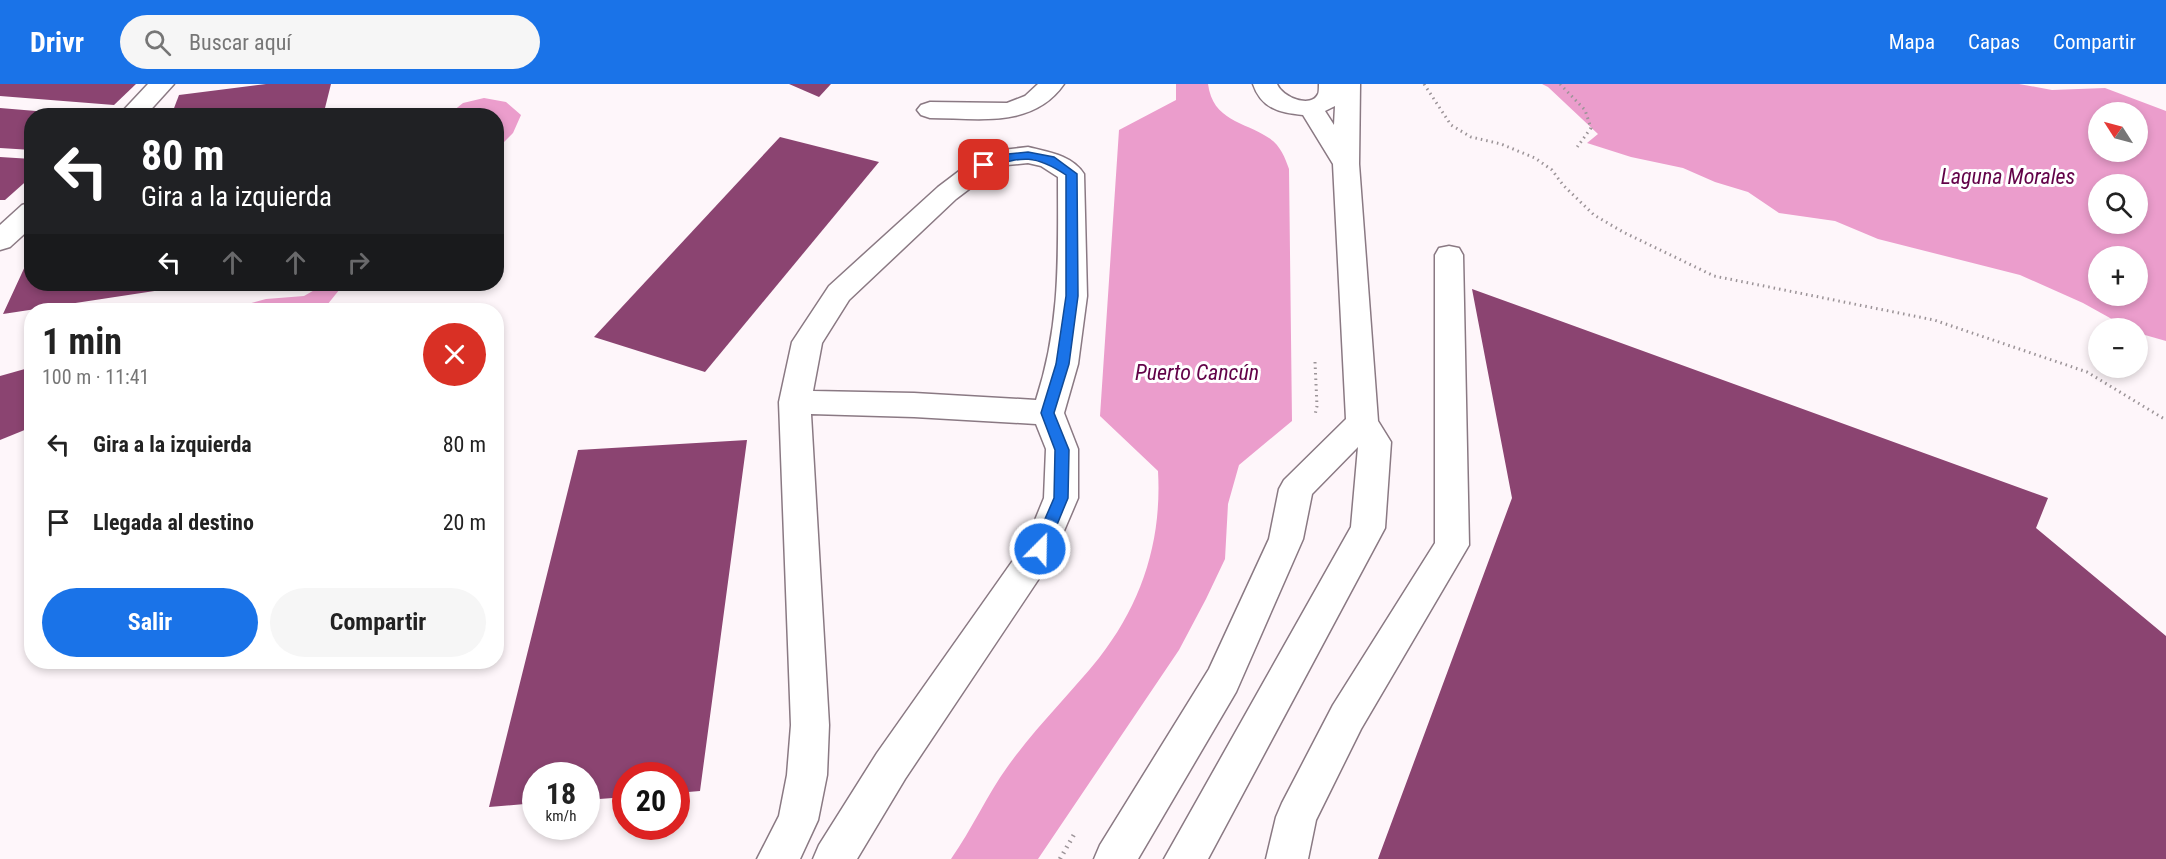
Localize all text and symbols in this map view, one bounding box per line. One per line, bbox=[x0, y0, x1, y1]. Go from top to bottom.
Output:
search box bbox=[120, 15, 540, 69]
text: Drivr bbox=[30, 26, 84, 59]
icon: search bbox=[141, 26, 174, 59]
text: Buscar aquí bbox=[189, 30, 291, 55]
text: Mapa bbox=[1889, 30, 1935, 54]
text: Capas bbox=[1968, 30, 2020, 54]
text: Compartir bbox=[2053, 30, 2136, 54]
north arrow bbox=[2088, 102, 2148, 162]
map controls bbox=[2088, 102, 2148, 378]
text: 80 m bbox=[141, 131, 224, 180]
icon: left bbox=[42, 132, 120, 210]
pin bbox=[958, 139, 1009, 190]
icon: arrive bbox=[967, 148, 1000, 181]
water label: Laguna Morales bbox=[1941, 164, 2075, 189]
button: search bbox=[2088, 174, 2148, 234]
text: Gira a la izquierda bbox=[141, 181, 332, 213]
icon: left bbox=[153, 246, 186, 279]
icon: ahead bbox=[216, 246, 249, 279]
icon: ahead bbox=[279, 246, 312, 279]
icon: right bbox=[342, 246, 375, 279]
button: + bbox=[2088, 246, 2148, 306]
button: − bbox=[2088, 318, 2148, 378]
text: 1 min bbox=[42, 321, 122, 363]
button: close bbox=[423, 323, 486, 386]
water label: Puerto Cancún bbox=[1135, 360, 1259, 385]
text: 100 m · 11:41 bbox=[42, 365, 149, 389]
icon: left bbox=[42, 428, 75, 461]
text: Gira a la izquierda bbox=[93, 432, 252, 457]
text: 80 m bbox=[443, 432, 486, 457]
icon: arrive bbox=[42, 506, 75, 539]
text: Llegada al destino bbox=[93, 510, 254, 535]
text: 20 m bbox=[443, 510, 486, 535]
position arrow bbox=[1008, 517, 1072, 581]
button: Salir bbox=[42, 588, 258, 657]
button: Compartir bbox=[270, 588, 486, 657]
speed limit sign: 20 bbox=[612, 762, 690, 840]
text: 18 bbox=[546, 776, 576, 811]
text: km/h bbox=[546, 807, 576, 825]

